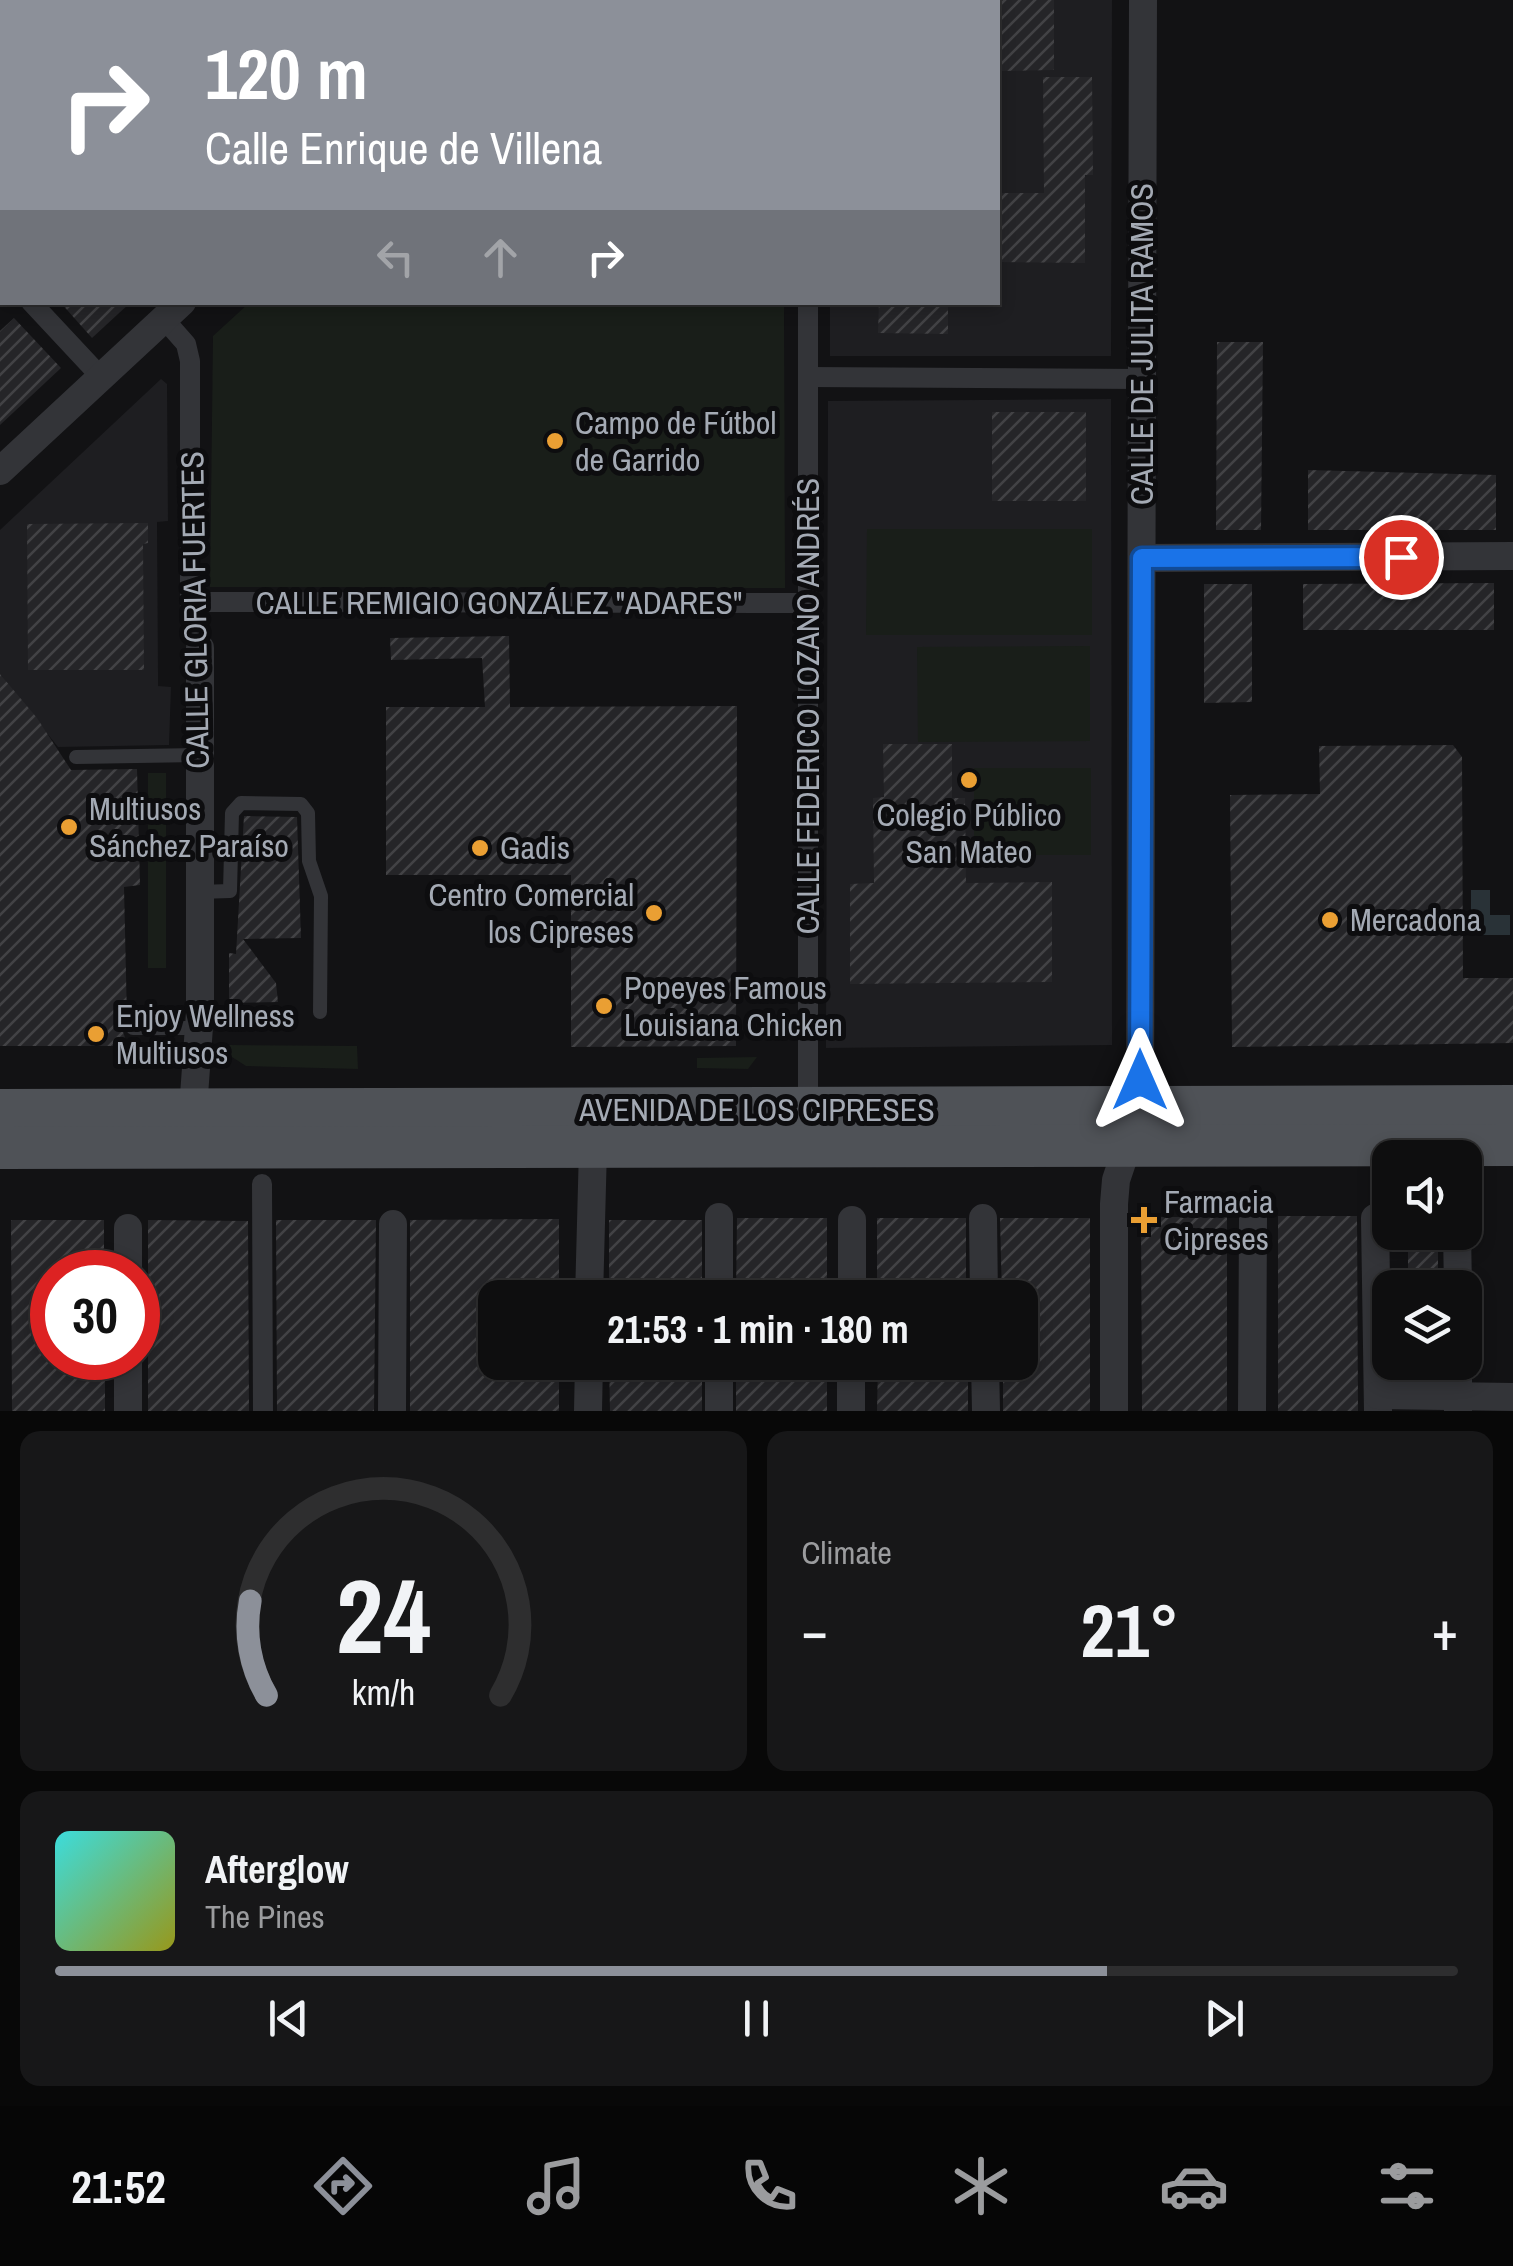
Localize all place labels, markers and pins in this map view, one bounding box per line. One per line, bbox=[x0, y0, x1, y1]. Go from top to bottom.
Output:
place label: Campo de Fútbol de Garrido bbox=[575, 401, 776, 481]
marker: Campo de Fútbol de Garrido bbox=[544, 430, 566, 452]
pin bbox=[1359, 515, 1444, 600]
marker: Colegio Público San Mateo bbox=[958, 769, 980, 791]
place label: Multiusos Sánchez Paraíso bbox=[89, 787, 289, 867]
place label: Colegio Público San Mateo bbox=[876, 793, 1062, 873]
marker: Multiusos Sánchez Paraíso bbox=[58, 816, 80, 838]
place label: Gadis bbox=[500, 826, 570, 869]
marker: Gadis bbox=[469, 837, 491, 859]
place label: Centro Comercial los Cipreses bbox=[428, 873, 634, 953]
place label: Mercadona bbox=[1350, 898, 1482, 941]
marker: Centro Comercial los Cipreses bbox=[643, 902, 665, 924]
marker: Mercadona bbox=[1319, 909, 1341, 931]
place label: Popeyes Famous Louisiana Chicken bbox=[624, 966, 843, 1046]
place label: Enjoy Wellness Multiusos bbox=[116, 994, 295, 1074]
marker: Popeyes Famous Louisiana Chicken bbox=[593, 995, 615, 1017]
marker: Enjoy Wellness Multiusos bbox=[85, 1023, 107, 1045]
place label: Farmacia Cipreses bbox=[1164, 1180, 1274, 1260]
marker: Farmacia Cipreses bbox=[1133, 1209, 1155, 1231]

